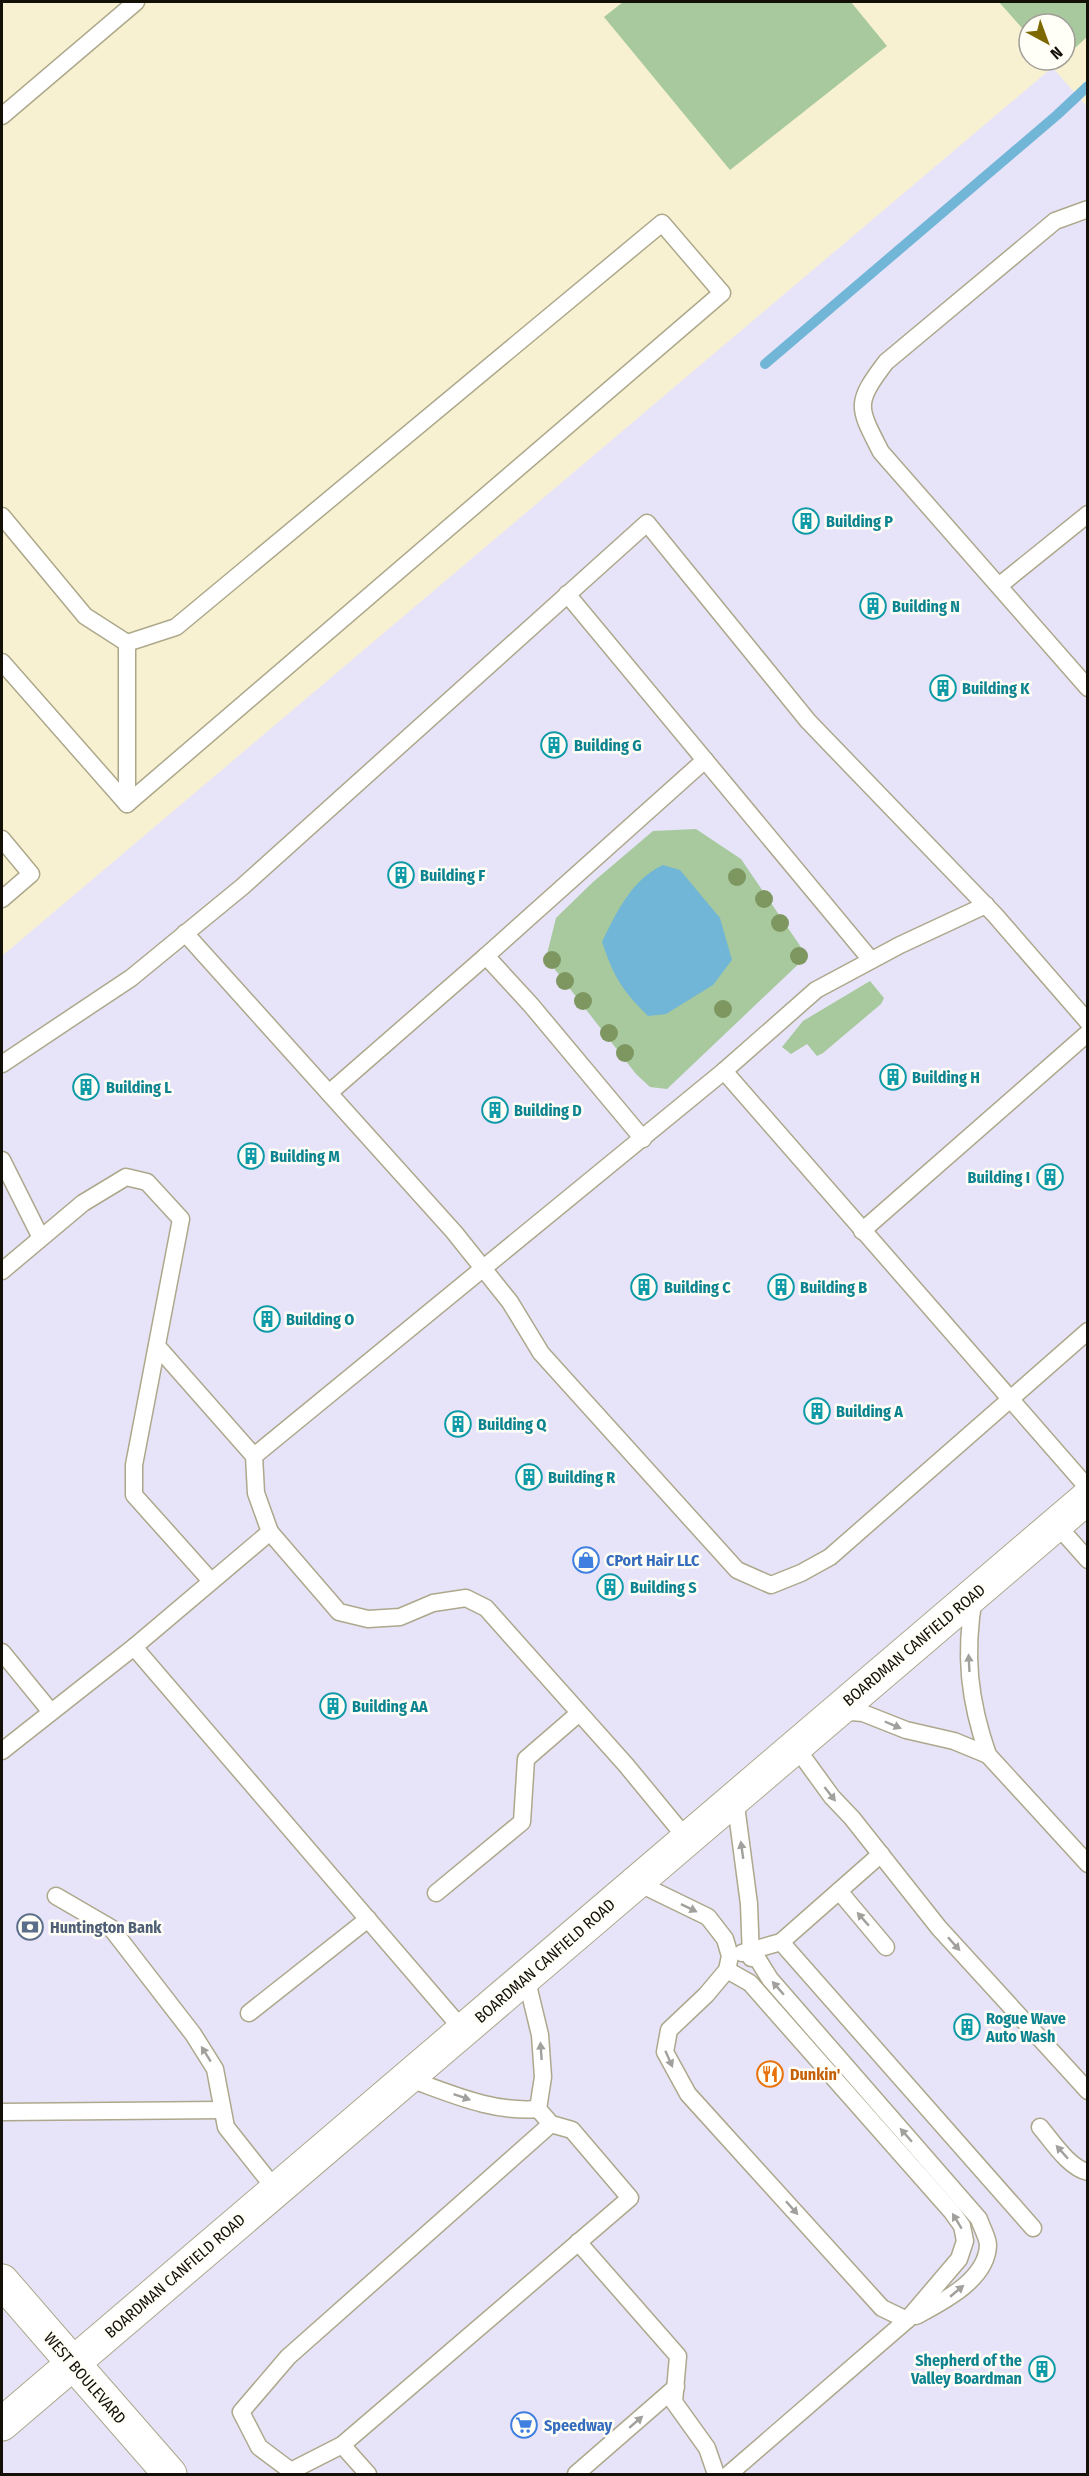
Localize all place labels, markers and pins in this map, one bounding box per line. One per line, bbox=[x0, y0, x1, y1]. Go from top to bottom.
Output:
building icon: Building P bbox=[791, 506, 821, 536]
place label: Building P bbox=[826, 512, 893, 531]
building icon: Building N bbox=[858, 591, 888, 621]
place label: Building N bbox=[892, 597, 960, 616]
building icon: Building K bbox=[928, 673, 958, 703]
place label: Building K bbox=[962, 679, 1030, 698]
building icon: Building G bbox=[539, 730, 569, 760]
place label: Building G bbox=[574, 736, 642, 755]
building icon: Building F bbox=[386, 860, 416, 890]
place label: Building F bbox=[420, 866, 485, 885]
building icon: Building H bbox=[878, 1062, 908, 1092]
place label: Building H bbox=[912, 1068, 980, 1087]
building icon: Building L bbox=[71, 1072, 101, 1102]
place label: Building L bbox=[106, 1078, 172, 1097]
building icon: Building D bbox=[480, 1095, 510, 1125]
place label: Building D bbox=[514, 1101, 582, 1120]
building icon: Building M bbox=[236, 1141, 266, 1171]
place label: Building M bbox=[270, 1147, 340, 1166]
building icon: Building I bbox=[1035, 1162, 1065, 1192]
place label: Building I bbox=[967, 1168, 1030, 1187]
building icon: Building C bbox=[629, 1272, 659, 1302]
building icon: Building B bbox=[766, 1272, 796, 1302]
place label: Building C bbox=[664, 1278, 731, 1297]
place label: Building B bbox=[800, 1278, 867, 1297]
building icon: Building O bbox=[252, 1304, 282, 1334]
place label: Building O bbox=[286, 1310, 354, 1329]
building icon: Building A bbox=[802, 1396, 832, 1426]
place label: Building A bbox=[836, 1402, 903, 1421]
building icon: Building Q bbox=[443, 1409, 473, 1439]
place label: Building Q bbox=[478, 1415, 547, 1434]
building icon: Building R bbox=[514, 1462, 544, 1492]
place label: Building R bbox=[548, 1468, 616, 1487]
shop icon: CPort Hair LLC bbox=[571, 1545, 601, 1575]
place label: CPort Hair LLC bbox=[606, 1551, 700, 1570]
building icon: Building S bbox=[595, 1572, 625, 1602]
place label: Building S bbox=[630, 1578, 697, 1597]
building icon: Building AA bbox=[318, 1691, 348, 1721]
place label: Building AA bbox=[352, 1697, 428, 1716]
bank icon: Huntington Bank bbox=[15, 1912, 45, 1942]
place label: Huntington Bank bbox=[50, 1918, 162, 1937]
place label: Rogue Wave Auto Wash bbox=[985, 2009, 1066, 2046]
building icon: Rogue Wave Auto Wash bbox=[952, 2012, 982, 2042]
restaurant icon: Dunkin' bbox=[755, 2059, 785, 2089]
place label: Dunkin' bbox=[790, 2065, 840, 2084]
place label: Shepherd of the Valley Boardman bbox=[910, 2351, 1022, 2388]
building icon: Shepherd of the Valley Boardman bbox=[1027, 2354, 1057, 2384]
supermarket icon: Speedway bbox=[509, 2410, 539, 2440]
place label: Speedway bbox=[544, 2416, 612, 2435]

